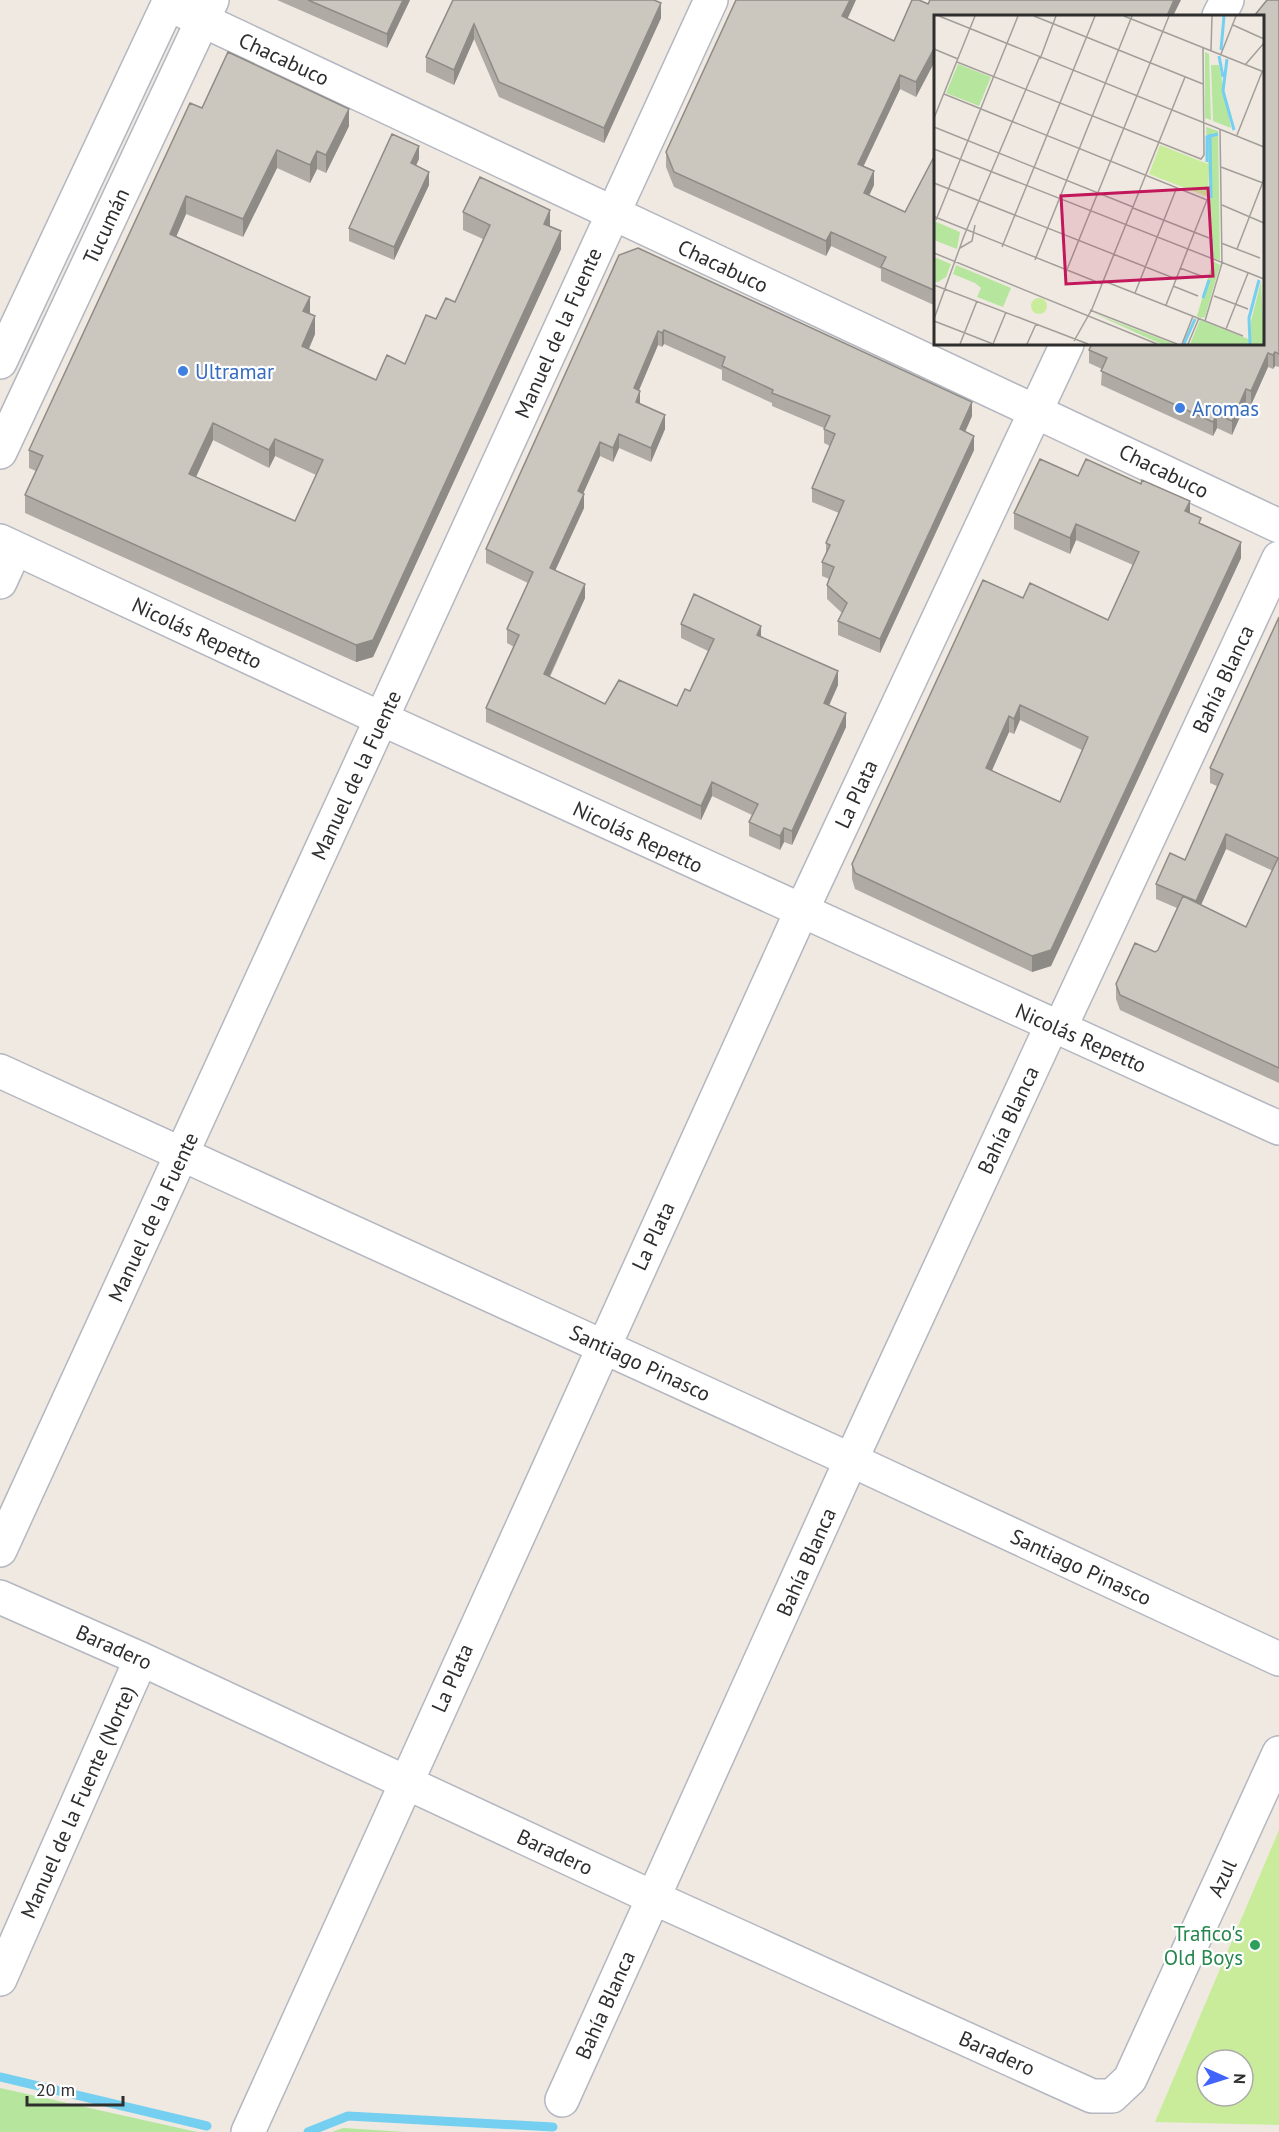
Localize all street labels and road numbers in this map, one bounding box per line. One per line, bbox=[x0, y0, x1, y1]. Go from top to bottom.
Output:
street label: Chacabuco bbox=[234, 26, 334, 92]
street label: Tucumán bbox=[77, 184, 135, 268]
street label: Chacabuco bbox=[673, 233, 773, 299]
street label: Manuel de la Fuente bbox=[508, 244, 608, 422]
street label: Chacabuco bbox=[1115, 438, 1213, 504]
street label: Nicolás Repetto bbox=[128, 591, 266, 675]
street label: Bahía Blanca bbox=[1186, 621, 1260, 737]
street label: Manuel de la Fuente bbox=[305, 686, 407, 864]
street label: La Plata bbox=[828, 756, 884, 832]
street label: Nicolás Repetto bbox=[569, 795, 707, 879]
street label: Nicolás Repetto bbox=[1011, 997, 1151, 1079]
street label: Bahía Blanca bbox=[971, 1062, 1045, 1178]
street label: Manuel de la Fuente bbox=[102, 1128, 204, 1306]
street label: La Plata bbox=[625, 1198, 681, 1274]
street label: Santiago Pinasco bbox=[565, 1318, 715, 1408]
street label: Bahía Blanca bbox=[770, 1504, 842, 1620]
street label: Santiago Pinasco bbox=[1006, 1522, 1156, 1612]
street label: Baradero bbox=[72, 1618, 156, 1676]
street label: La Plata bbox=[425, 1639, 479, 1717]
street label: Manuel de la Fuente (Norte) bbox=[14, 1681, 142, 1923]
street label: Baradero bbox=[513, 1823, 597, 1881]
street label: Azul bbox=[1202, 1855, 1242, 1901]
street label: Bahía Blanca bbox=[569, 1947, 641, 2063]
street label: Baradero bbox=[955, 2024, 1039, 2082]

